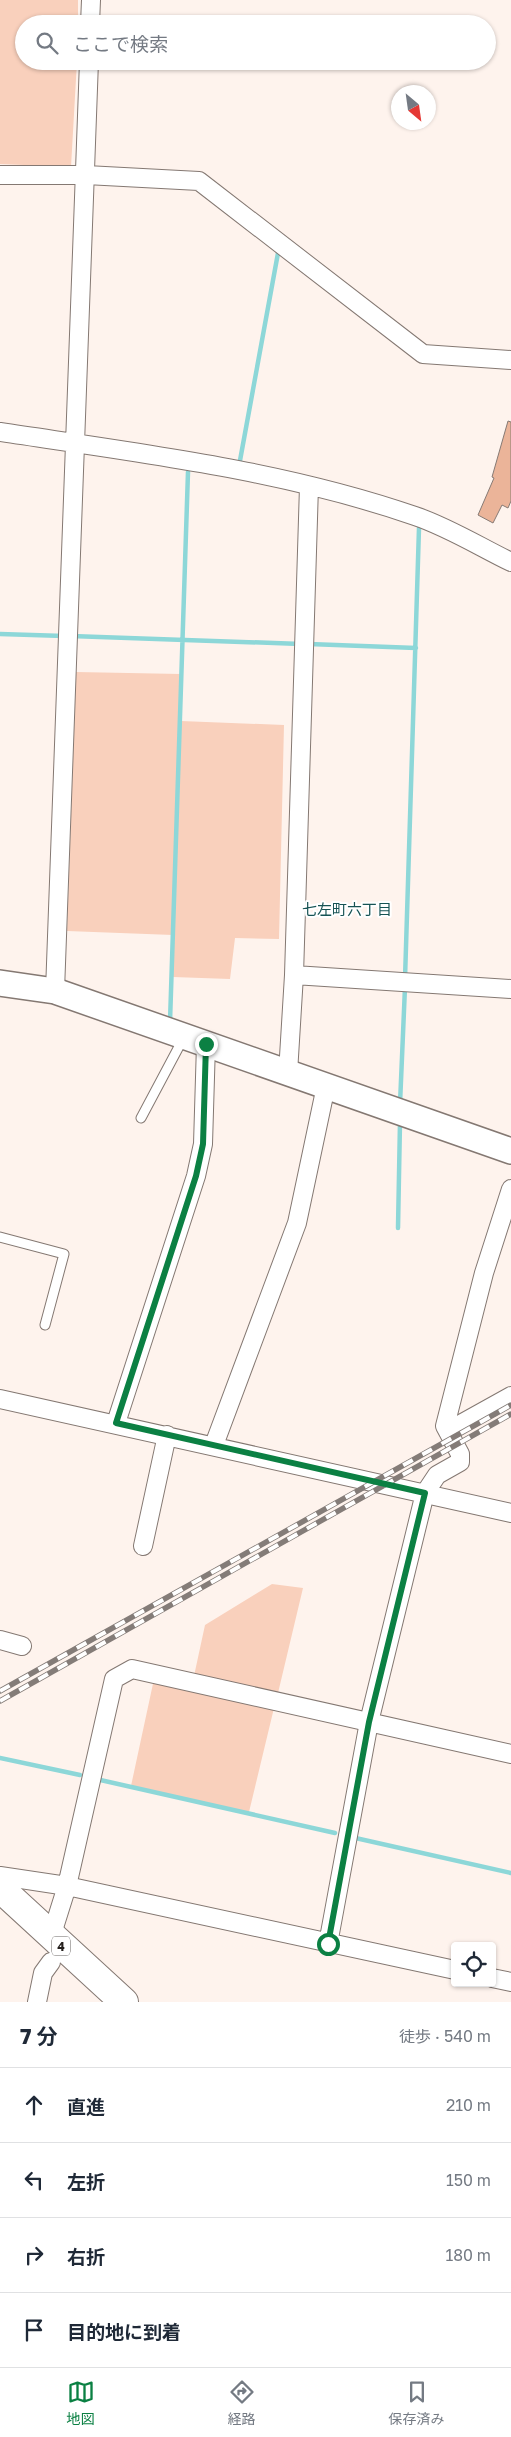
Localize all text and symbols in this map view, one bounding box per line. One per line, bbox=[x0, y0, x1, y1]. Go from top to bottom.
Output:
search box bbox=[15, 15, 496, 70]
icon: search bbox=[33, 29, 61, 57]
text: ここで検索 bbox=[73, 32, 168, 55]
north arrow bbox=[391, 85, 436, 130]
district label: 七左町六丁目 bbox=[302, 900, 392, 918]
route end bbox=[195, 1033, 218, 1056]
route start bbox=[317, 1933, 340, 1956]
road number: 4 bbox=[52, 1936, 70, 1955]
map controls bbox=[451, 1942, 496, 1987]
button: locate bbox=[451, 1942, 496, 1987]
text: 7 分 bbox=[20, 2023, 58, 2049]
text: 徒歩 · 540 m bbox=[399, 2026, 491, 2046]
icon: ahead bbox=[20, 2091, 48, 2119]
text: 直進 bbox=[67, 2095, 105, 2118]
text: 210 m bbox=[446, 2095, 491, 2115]
icon: left bbox=[20, 2166, 48, 2194]
text: 左折 bbox=[67, 2170, 105, 2193]
text: 150 m bbox=[446, 2170, 491, 2190]
icon: right bbox=[20, 2241, 48, 2269]
text: 右折 bbox=[67, 2245, 105, 2268]
text: 180 m bbox=[445, 2245, 491, 2265]
icon: arrive bbox=[20, 2316, 48, 2344]
text: 目的地に到着 bbox=[67, 2320, 181, 2343]
tab: 地図 bbox=[67, 2378, 95, 2428]
tab: 経路 bbox=[228, 2378, 256, 2428]
tab: 保存済み bbox=[389, 2378, 445, 2428]

